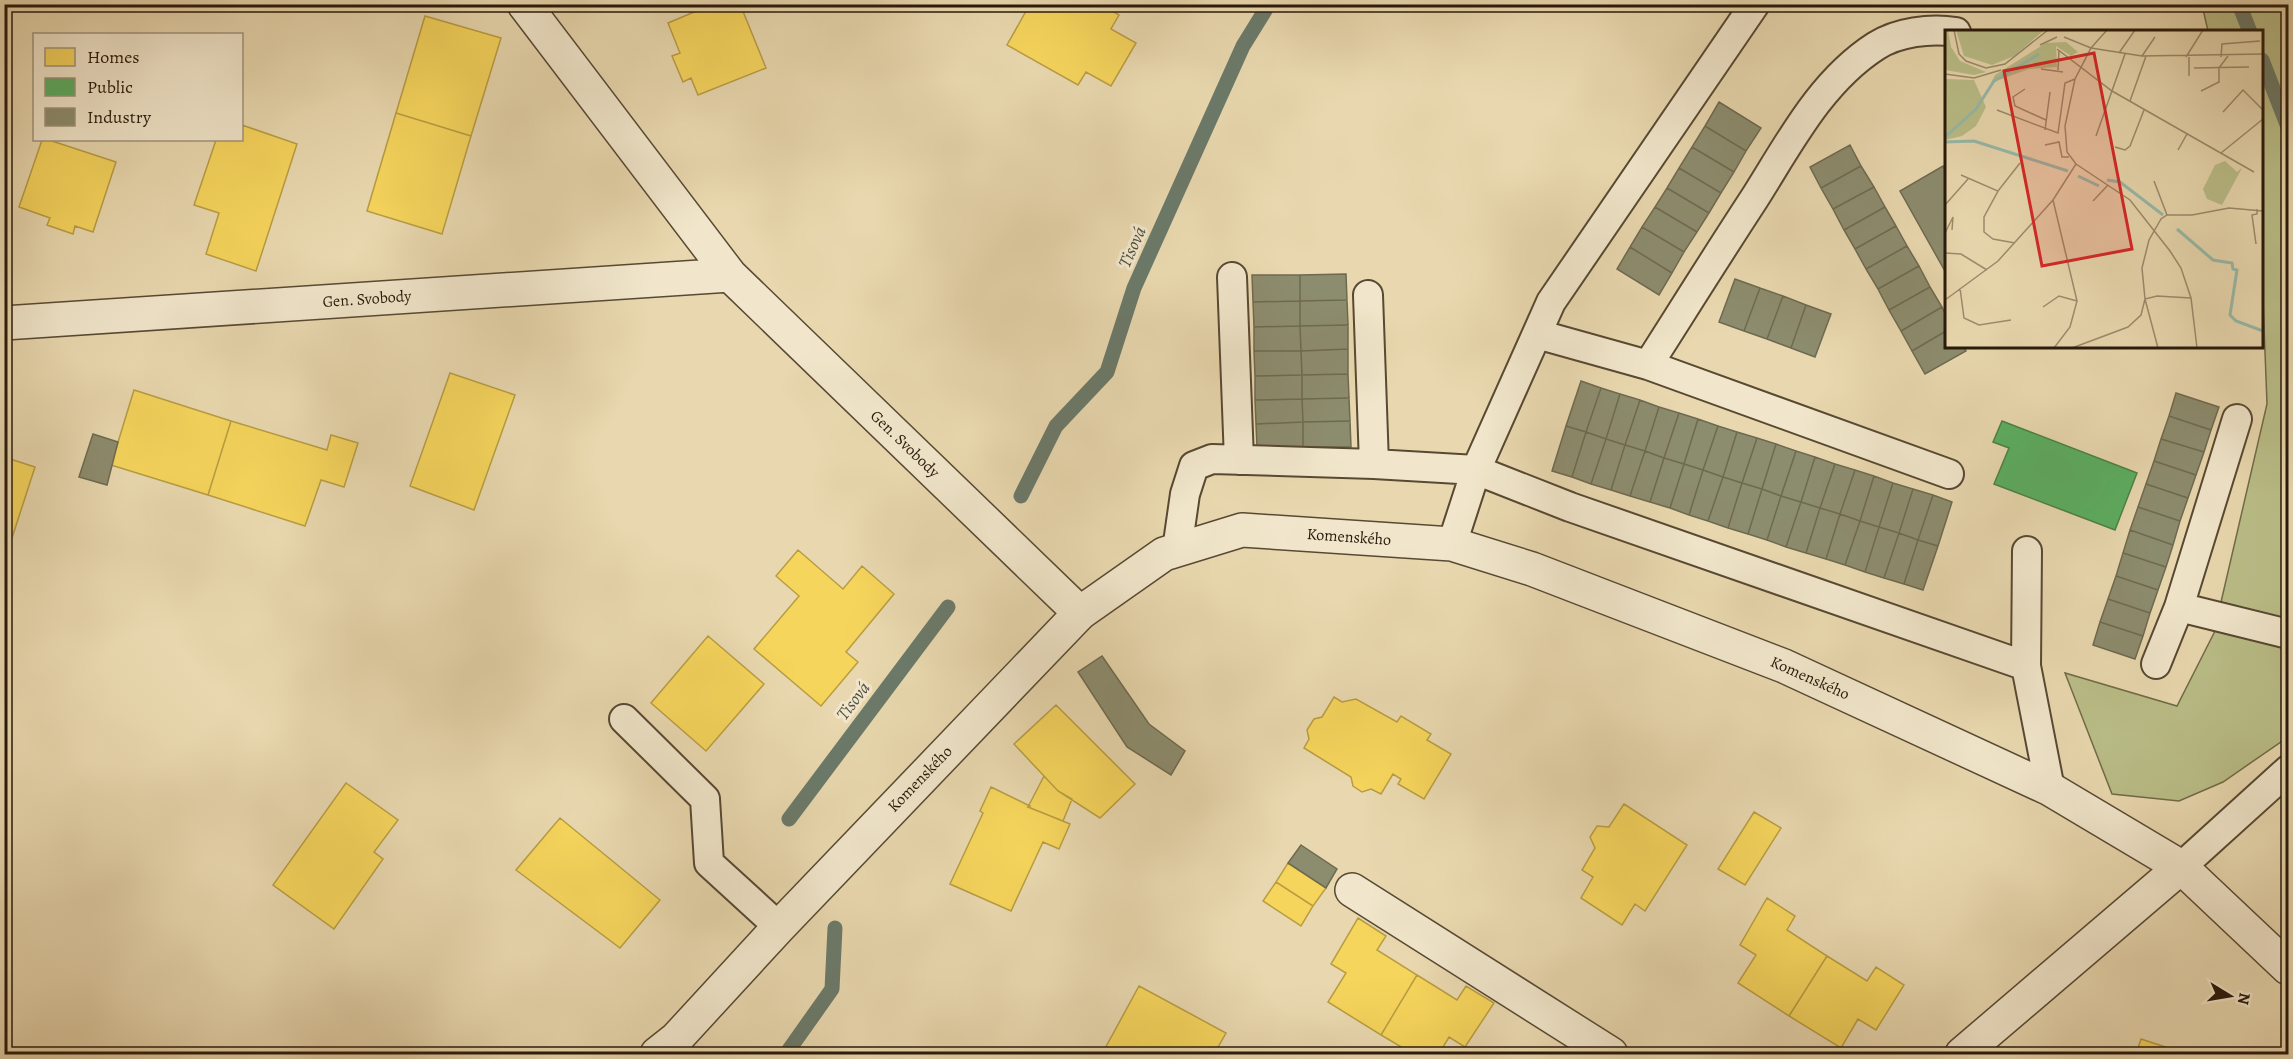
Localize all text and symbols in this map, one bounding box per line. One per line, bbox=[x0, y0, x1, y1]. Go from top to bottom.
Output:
inset map bbox=[1945, 30, 2263, 348]
legend bbox=[33, 33, 243, 141]
text: Homes bbox=[87, 45, 139, 69]
text: Public bbox=[87, 75, 133, 99]
text: Industry bbox=[87, 105, 152, 129]
water label: Tisová bbox=[1112, 222, 1152, 271]
street label: Gen. Svobody bbox=[322, 285, 413, 313]
street label: Gen. Svobody bbox=[865, 405, 945, 483]
street label: Komenského bbox=[1306, 523, 1392, 551]
street label: Komenského bbox=[1767, 651, 1853, 705]
water label: Tisová bbox=[831, 676, 876, 725]
street label: Komenského bbox=[883, 741, 957, 817]
north arrow bbox=[2200, 966, 2260, 1026]
text: N bbox=[2232, 991, 2256, 1007]

